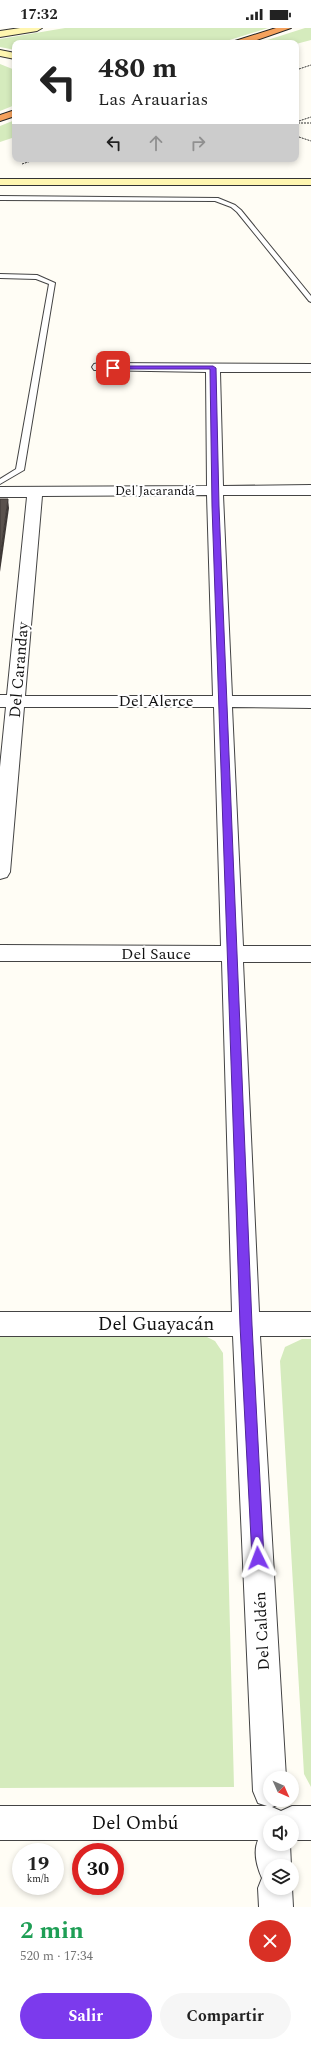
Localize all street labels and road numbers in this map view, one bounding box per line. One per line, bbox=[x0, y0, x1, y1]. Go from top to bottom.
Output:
street label: Del Jacarandá bbox=[115, 481, 196, 501]
street label: Del Caranday bbox=[3, 620, 35, 719]
street label: Del Alerce bbox=[119, 689, 193, 713]
street label: Del Sauce bbox=[121, 942, 191, 966]
street label: Del Guayacán bbox=[98, 1310, 214, 1339]
street label: Del Caldén bbox=[248, 1591, 276, 1671]
street label: Del Ombú bbox=[91, 1809, 179, 1838]

